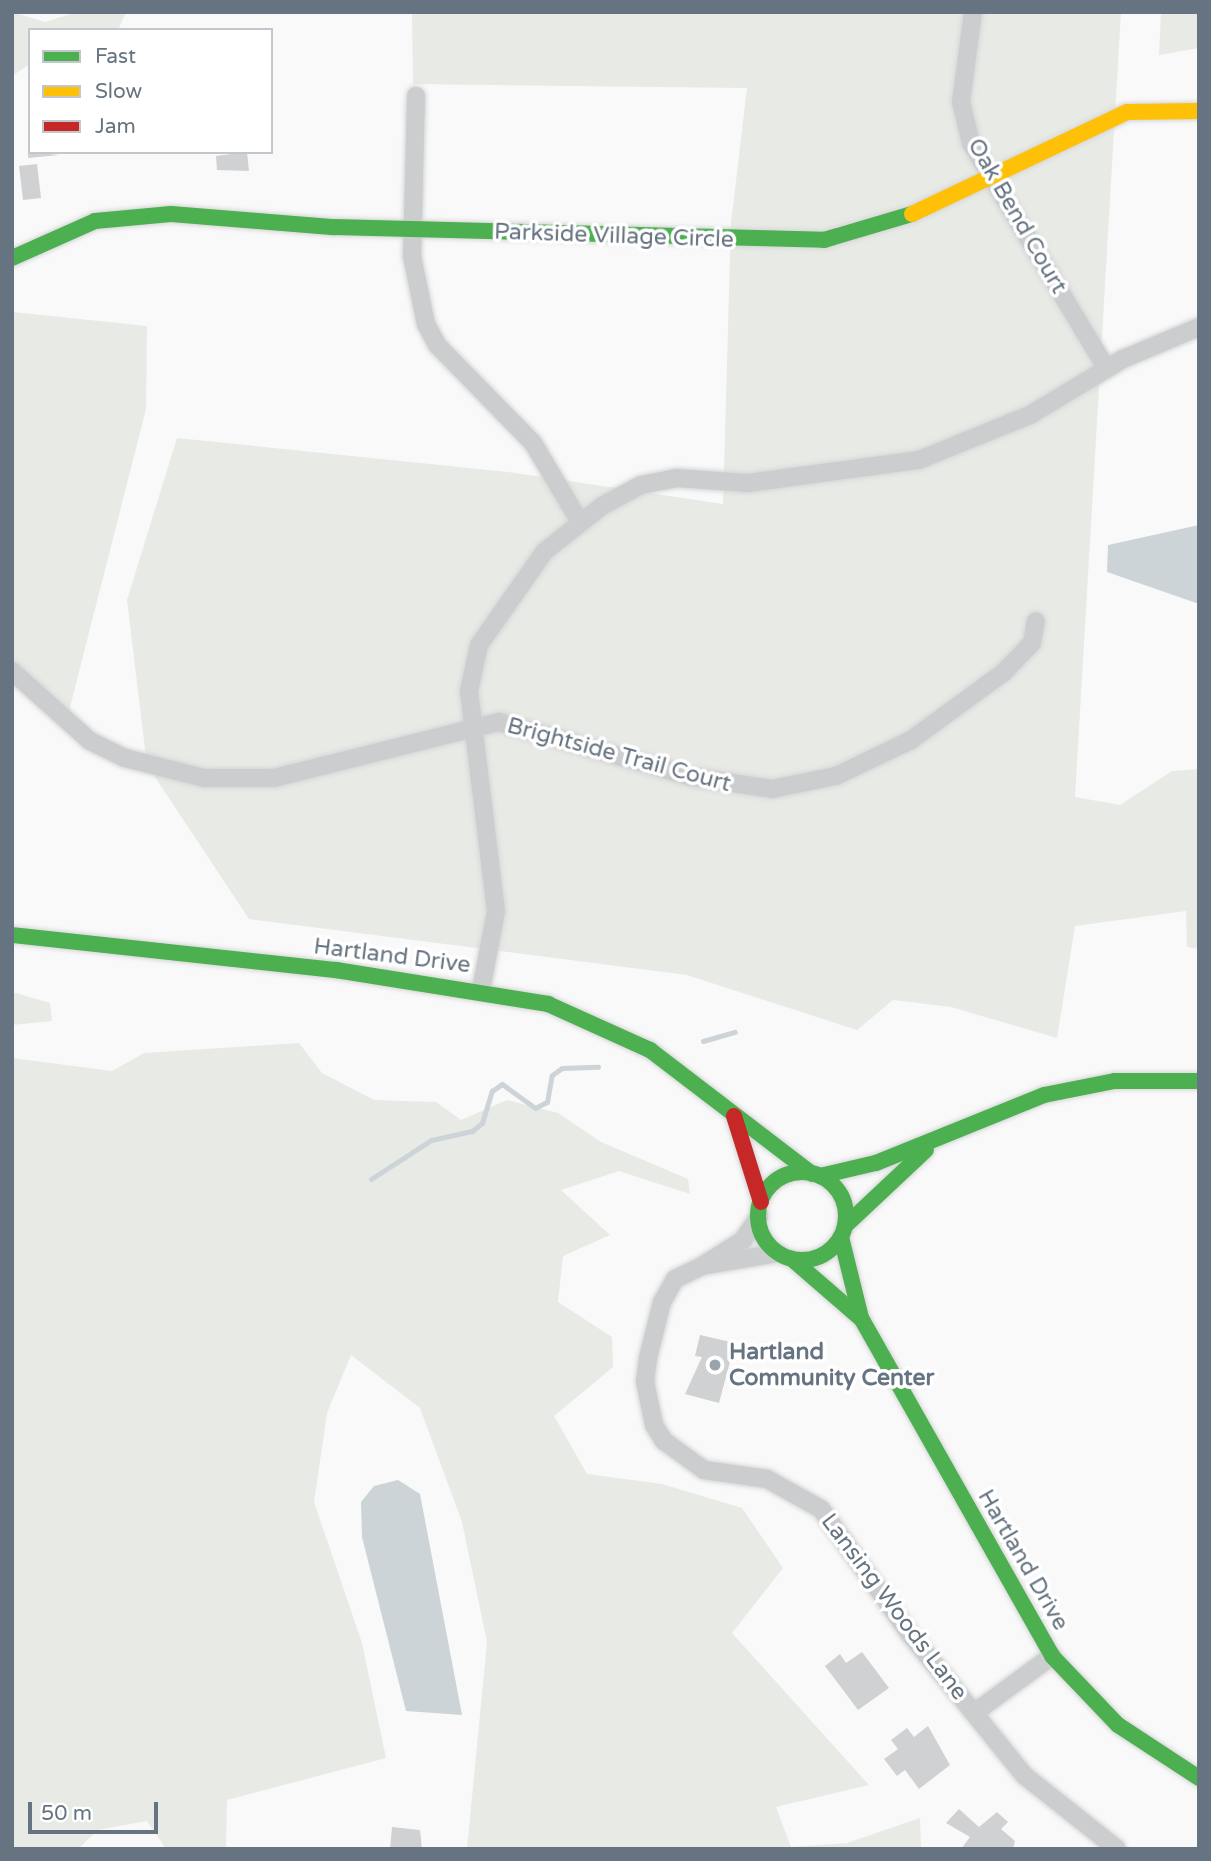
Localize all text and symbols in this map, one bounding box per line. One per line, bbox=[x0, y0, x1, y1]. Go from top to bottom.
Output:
legend bbox=[28, 28, 273, 154]
text: Fast bbox=[95, 44, 136, 69]
text: Slow bbox=[95, 79, 142, 104]
text: Jam bbox=[95, 114, 136, 139]
street label: Oak Bend Court bbox=[961, 134, 1073, 298]
street label: Parkside Village Circle bbox=[494, 218, 734, 254]
street label: Brightside Trail Court bbox=[504, 712, 734, 798]
street label: Hartland Drive bbox=[312, 933, 472, 979]
place label: Hartland Community Center bbox=[729, 1338, 934, 1392]
marker: Hartland Community Center bbox=[707, 1357, 723, 1373]
street label: Hartland Drive bbox=[972, 1485, 1074, 1635]
street label: Lansing Woods Lane bbox=[815, 1508, 973, 1706]
scale bar bbox=[32, 1787, 161, 1831]
text: 50 m bbox=[41, 1801, 92, 1826]

